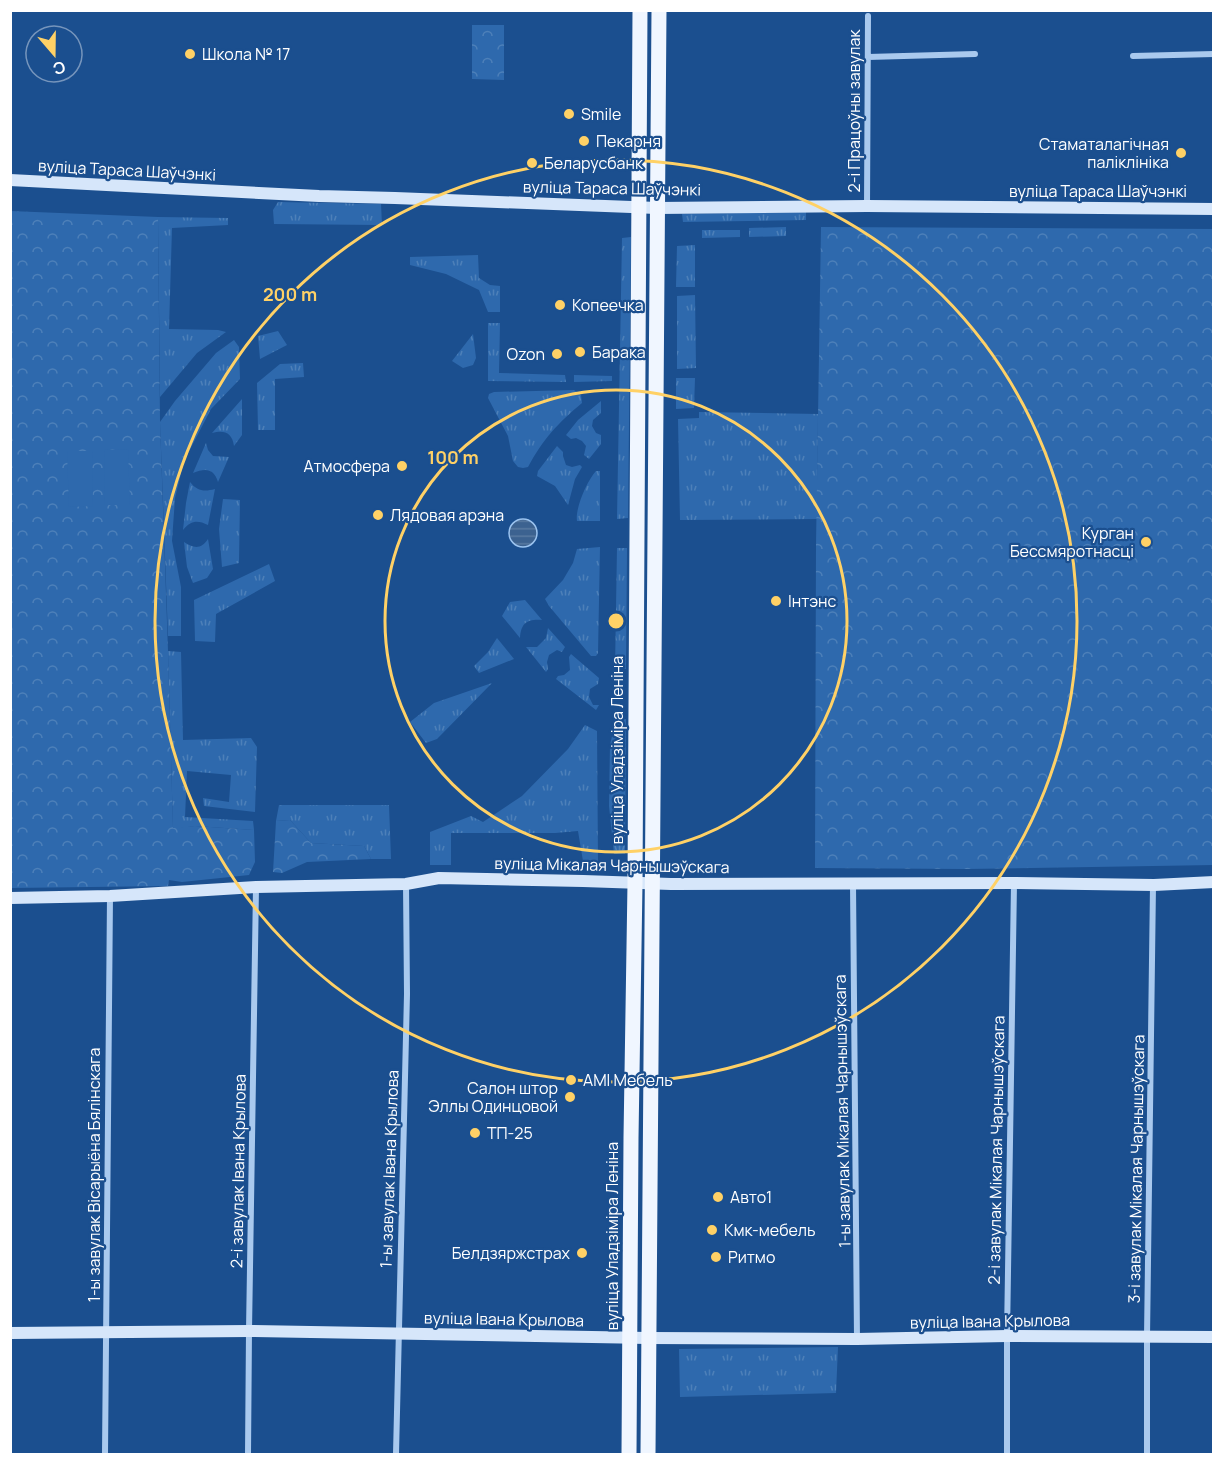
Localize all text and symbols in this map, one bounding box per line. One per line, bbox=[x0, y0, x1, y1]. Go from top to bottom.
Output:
north arrow bbox=[24, 24, 84, 84]
street label: 2-і Працоўны завулак bbox=[843, 29, 865, 192]
place label: Школа № 17 bbox=[202, 43, 290, 65]
marker: Школа № 17 bbox=[183, 47, 197, 61]
text: С bbox=[50, 56, 68, 81]
place label: Smile bbox=[581, 103, 621, 125]
marker: Smile bbox=[562, 107, 576, 121]
place label: Пекарня bbox=[596, 130, 661, 152]
place label: Стаматалагічная паліклініка bbox=[1039, 133, 1169, 173]
marker: Пекарня bbox=[577, 134, 591, 148]
marker: Стаматалагічная паліклініка bbox=[1174, 146, 1188, 160]
place label: Беларусбанк bbox=[544, 152, 644, 174]
street label: вуліца Тараса Шаўчэнкі bbox=[37, 154, 217, 186]
marker: Беларусбанк bbox=[525, 156, 539, 170]
street label: вуліца Тараса Шаўчэнкі bbox=[523, 175, 701, 201]
street label: вуліца Тараса Шаўчэнкі bbox=[1009, 180, 1187, 202]
text: 200 m bbox=[263, 282, 317, 306]
place label: Копеечка bbox=[572, 294, 644, 316]
marker: Копеечка bbox=[553, 298, 567, 312]
place label: Барака bbox=[592, 341, 646, 363]
place label: Ozon bbox=[507, 343, 545, 365]
marker: Барака bbox=[573, 345, 587, 359]
marker: Ozon bbox=[550, 347, 564, 361]
text: 100 m bbox=[427, 445, 479, 469]
place label: Атмосфера bbox=[303, 455, 390, 477]
marker: Атмосфера bbox=[395, 459, 409, 473]
place label: Лядовая арэна bbox=[390, 504, 504, 526]
marker: Лядовая арэна bbox=[371, 508, 385, 522]
place label: Курган Бессмяротнасці bbox=[1010, 522, 1134, 562]
marker: Курган Бессмяротнасці bbox=[1139, 535, 1153, 549]
place label: Інтэнс bbox=[788, 590, 836, 612]
marker: Інтэнс bbox=[769, 594, 783, 608]
centre of rings bbox=[606, 611, 626, 631]
street label: вуліца Уладзіміра Леніна bbox=[606, 656, 628, 844]
street label: вуліца Мікалая Чарнышэўскага bbox=[494, 852, 730, 878]
street label: 1-ы завулак Мікалая Чарнышэўскага bbox=[829, 974, 855, 1248]
street label: 2-і завулак Мікалая Чарнышэўскага bbox=[983, 1015, 1009, 1285]
street label: 3-і завулак Мікалая Чарнышэўскага bbox=[1123, 1034, 1149, 1304]
street label: 1-ы завулак Вісарыёна Бялінскага bbox=[83, 1048, 105, 1302]
place label: AMI Мебель bbox=[583, 1069, 673, 1091]
street label: 1-ы завулак Івана Крылова bbox=[375, 1070, 403, 1268]
marker: AMI Мебель bbox=[564, 1073, 578, 1087]
street label: 2-і завулак Івана Крылова bbox=[225, 1074, 251, 1268]
place label: Салон штор Эллы Одинцовой bbox=[428, 1077, 558, 1117]
marker: Салон штор Эллы Одинцовой bbox=[563, 1090, 577, 1104]
place label: ТП-25 bbox=[487, 1122, 533, 1144]
marker: ТП-25 bbox=[468, 1126, 482, 1140]
street label: вуліца Уладзіміра Леніна bbox=[601, 1142, 623, 1330]
place label: Авто1 bbox=[730, 1186, 772, 1208]
marker: Авто1 bbox=[711, 1190, 725, 1204]
place label: Кмк-мебель bbox=[724, 1219, 816, 1241]
marker: Кмк-мебель bbox=[705, 1223, 719, 1237]
place label: Белдзяржстрах bbox=[452, 1242, 571, 1264]
marker: Белдзяржстрах bbox=[575, 1246, 589, 1260]
place label: Ритмо bbox=[728, 1246, 775, 1268]
marker: Ритмо bbox=[709, 1250, 723, 1264]
street label: вуліца Івана Крылова bbox=[424, 1307, 584, 1331]
street label: вуліца Івана Крылова bbox=[910, 1309, 1070, 1333]

